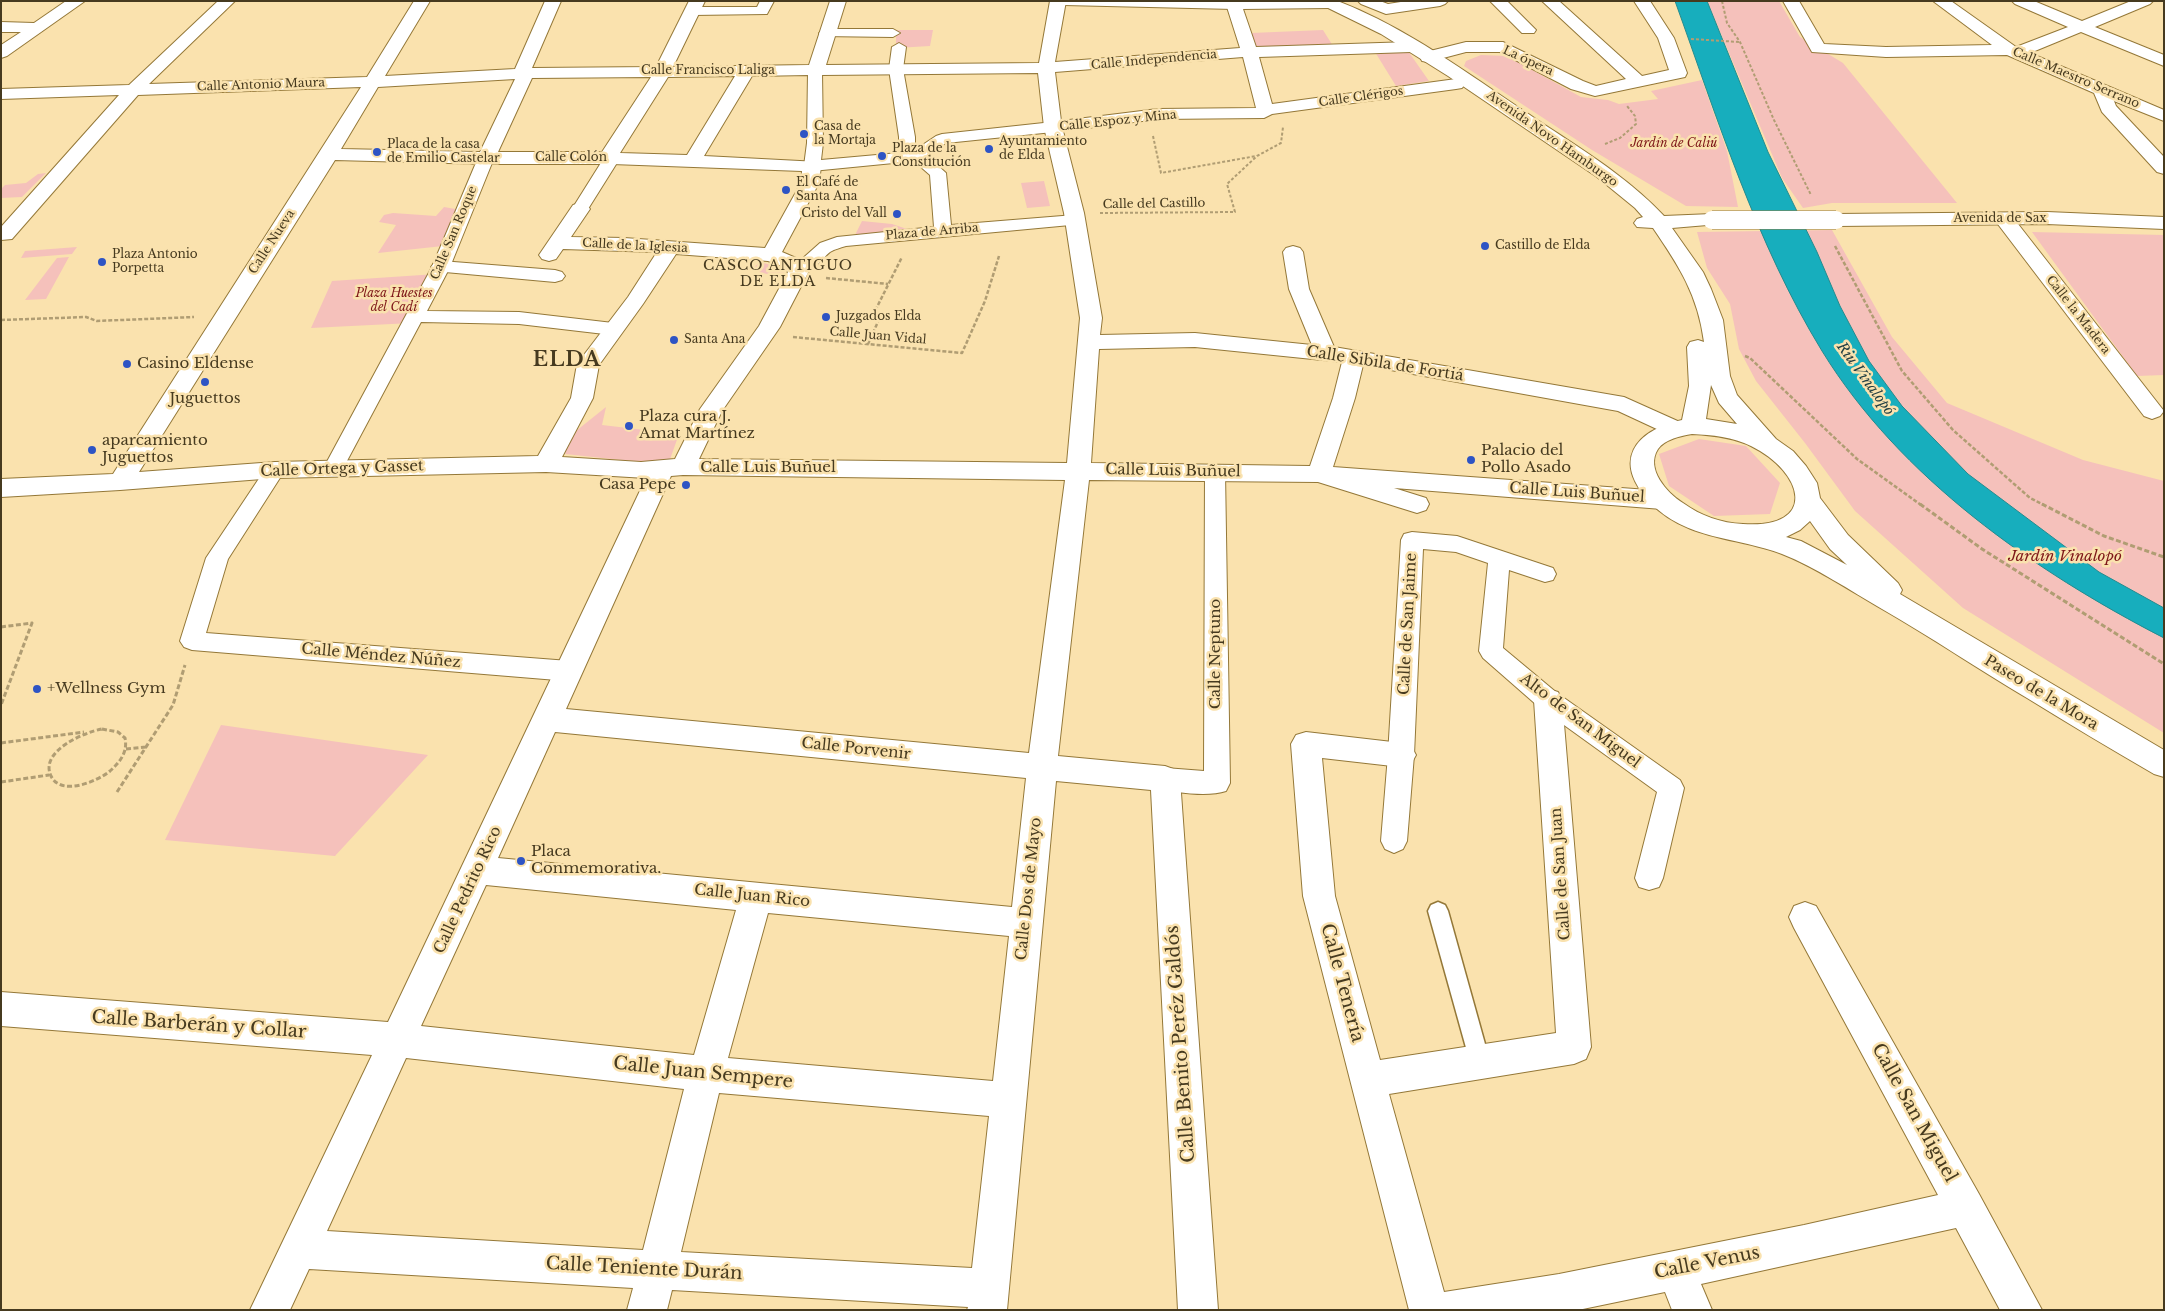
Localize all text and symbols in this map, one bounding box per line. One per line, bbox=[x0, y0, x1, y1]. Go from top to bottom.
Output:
street label: La ópera bbox=[1500, 43, 1556, 79]
street label: Calle Maestro Serrano bbox=[2010, 45, 2142, 111]
street label: Calle Independencia bbox=[1090, 47, 1218, 73]
street label: Calle Francisco Laliga bbox=[641, 64, 775, 78]
street label: Calle Antonio Maura bbox=[197, 76, 325, 94]
street label: Calle Clérigos bbox=[1318, 84, 1404, 110]
street label: Avenida Novo Hamburgo bbox=[1484, 88, 1620, 190]
street label: Calle Espoz y Mina bbox=[1059, 108, 1177, 134]
place label: Casa de la Mortaja bbox=[814, 120, 876, 148]
marker: Casa de la Mortaja bbox=[798, 128, 810, 140]
place label: Ayuntamiento de Elda bbox=[999, 135, 1087, 163]
park label: Jardín de Caliú bbox=[1631, 137, 1717, 151]
place label: Placa de la casa de Emilio Castelar bbox=[387, 138, 500, 166]
place label: Plaza de la Constitución bbox=[892, 142, 971, 170]
marker: Ayuntamiento de Elda bbox=[983, 143, 995, 155]
marker: Placa de la casa de Emilio Castelar bbox=[371, 146, 383, 158]
marker: Plaza de la Constitución bbox=[876, 150, 888, 162]
street label: Calle Colón bbox=[535, 151, 607, 165]
place label: El Café de Santa Ana bbox=[796, 176, 858, 204]
street label: Calle San Roque bbox=[428, 184, 480, 282]
marker: El Café de Santa Ana bbox=[780, 184, 792, 196]
street label: Calle del Castillo bbox=[1103, 196, 1205, 212]
street label: Calle Nueva bbox=[246, 207, 298, 277]
place label: Cristo del Vall bbox=[801, 207, 887, 221]
marker: Cristo del Vall bbox=[891, 208, 903, 220]
street label: Avenida de Sax bbox=[1953, 212, 2047, 226]
street label: Plaza de Arriba bbox=[885, 221, 979, 243]
street label: Calle de la Iglesia bbox=[582, 236, 688, 256]
place label: Castillo de Elda bbox=[1495, 239, 1590, 253]
marker: Castillo de Elda bbox=[1479, 240, 1491, 252]
place label: Plaza Antonio Porpetta bbox=[112, 248, 198, 276]
marker: Plaza Antonio Porpetta bbox=[96, 256, 108, 268]
district label: CASCO ANTIGUO DE ELDA bbox=[701, 258, 855, 290]
street label: Calle la Madera bbox=[2043, 273, 2113, 357]
park label: Plaza Huestes del Cadí bbox=[355, 287, 433, 315]
place label: Juzgados Elda bbox=[836, 310, 921, 324]
marker: Juzgados Elda bbox=[820, 311, 832, 323]
street label: Calle Juan Vidal bbox=[829, 325, 927, 347]
place label: Santa Ana bbox=[684, 333, 745, 347]
marker: Santa Ana bbox=[668, 334, 680, 346]
water label: Riu Vinalopó bbox=[1833, 339, 1897, 419]
street label: Calle Sibila de Fortiá bbox=[1305, 343, 1465, 385]
district label: ELDA bbox=[532, 348, 602, 372]
place label: Casino Eldense bbox=[137, 355, 254, 373]
marker: Casino Eldense bbox=[121, 358, 133, 370]
marker: Juguettos bbox=[199, 376, 211, 388]
place label: Juguettos bbox=[169, 390, 241, 408]
place label: Plaza cura J. Amat Martínez bbox=[639, 408, 755, 443]
marker: Plaza cura J. Amat Martínez bbox=[623, 420, 635, 432]
place label: aparcamiento Juguettos bbox=[102, 432, 208, 467]
place label: Palacio del Pollo Asado bbox=[1481, 442, 1571, 477]
marker: aparcamiento Juguettos bbox=[86, 444, 98, 456]
marker: Palacio del Pollo Asado bbox=[1465, 454, 1477, 466]
street label: Calle Ortega y Gasset bbox=[260, 457, 424, 481]
street label: Calle Luis Buñuel bbox=[700, 459, 836, 477]
street label: Calle Luis Buñuel bbox=[1105, 461, 1241, 481]
place label: Casa Pepe bbox=[599, 476, 676, 494]
marker: Casa Pepe bbox=[680, 479, 692, 491]
street label: Calle Luis Buñuel bbox=[1509, 479, 1645, 507]
park label: Jardín Vinalopó bbox=[2008, 548, 2122, 566]
street label: Calle de San Jaime bbox=[1395, 553, 1421, 695]
street label: Calle Neptuno bbox=[1207, 599, 1225, 709]
street label: Calle Méndez Núñez bbox=[301, 640, 461, 672]
street label: Paseo de la Mora bbox=[1981, 652, 2101, 734]
street label: Alto de San Miguel bbox=[1516, 670, 1644, 772]
place label: +Wellness Gym bbox=[47, 680, 165, 698]
marker: +Wellness Gym bbox=[31, 683, 43, 695]
street label: Calle Porvenir bbox=[800, 734, 912, 764]
street label: Calle de San Juan bbox=[1547, 807, 1575, 941]
street label: Calle Dos de Mayo bbox=[1013, 817, 1045, 961]
street label: Calle Pedrito Rico bbox=[431, 823, 505, 957]
place label: Placa Conmemorativa. bbox=[531, 843, 661, 878]
marker: Placa Conmemorativa. bbox=[515, 855, 527, 867]
street label: Calle Juan Rico bbox=[693, 881, 811, 911]
street label: Calle Tenería bbox=[1316, 921, 1368, 1045]
street label: Calle Benito Peréz Galdós bbox=[1162, 925, 1200, 1163]
street label: Calle Barberán y Collar bbox=[91, 1007, 307, 1043]
street label: Calle San Miguel bbox=[1867, 1040, 1961, 1186]
street label: Calle Juan Sempere bbox=[612, 1053, 794, 1093]
street label: Calle Venus bbox=[1652, 1242, 1762, 1284]
street label: Calle Teniente Durán bbox=[545, 1253, 743, 1285]

